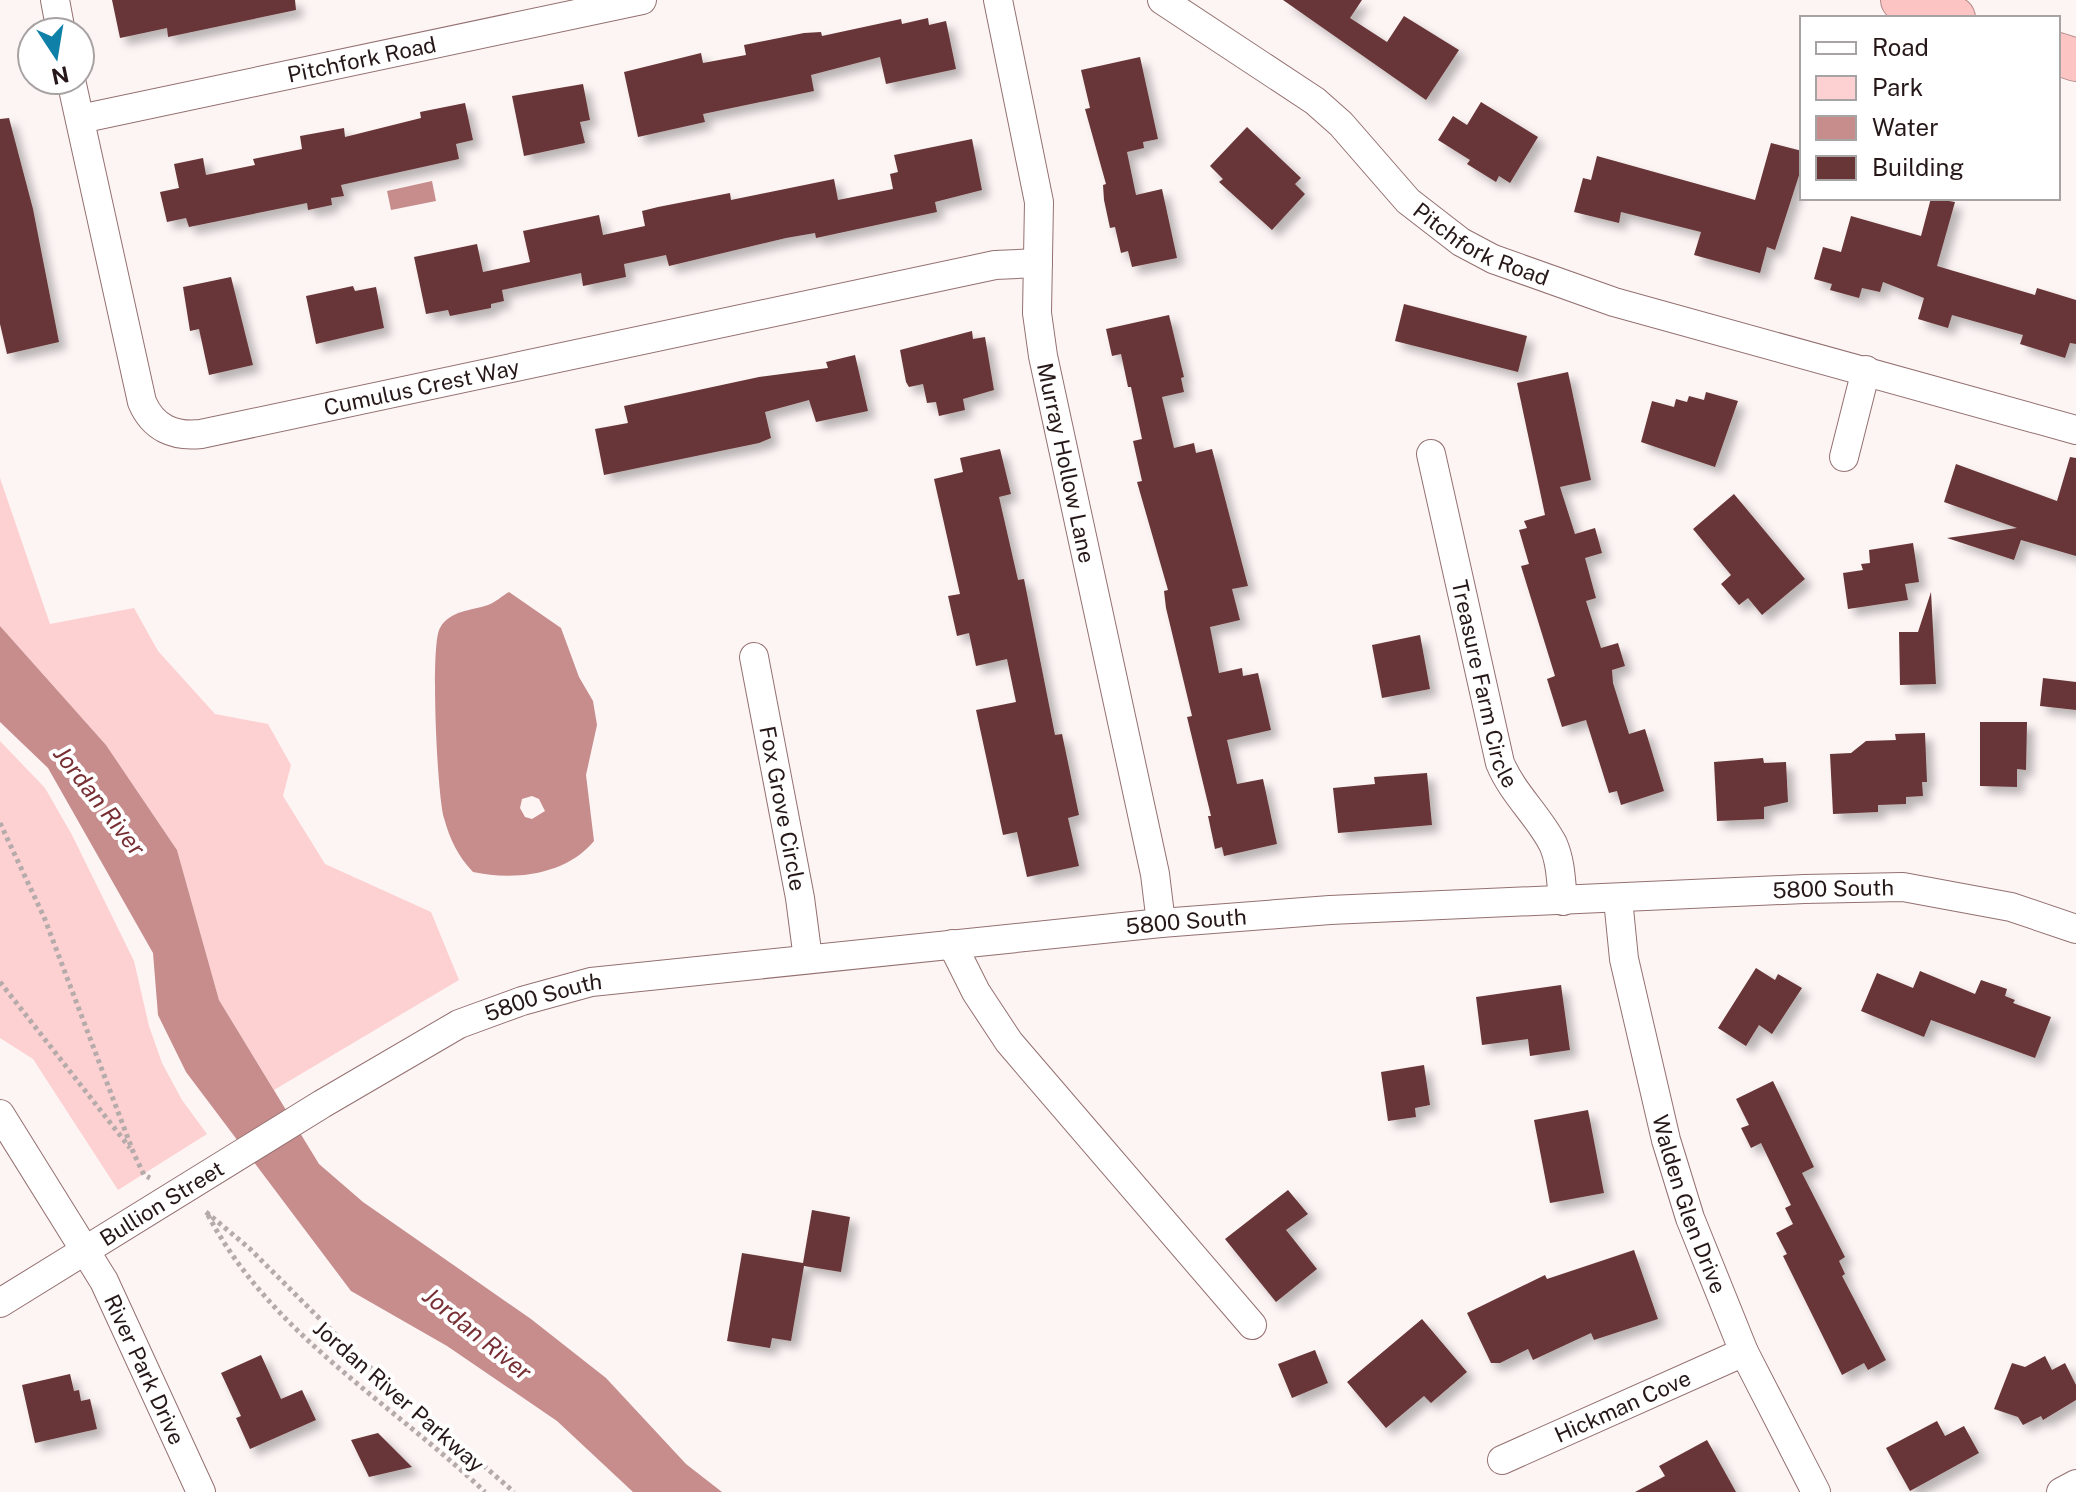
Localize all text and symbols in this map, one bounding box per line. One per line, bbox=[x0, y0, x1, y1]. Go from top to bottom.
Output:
north arrow bbox=[16, 16, 96, 96]
legend bbox=[1800, 16, 2060, 200]
street label: Pitchfork Road bbox=[285, 31, 438, 88]
text: Road bbox=[1872, 33, 1929, 61]
text: N bbox=[49, 61, 71, 90]
text: Park bbox=[1872, 73, 1923, 101]
text: Water bbox=[1872, 113, 1939, 141]
text: Building bbox=[1872, 153, 1964, 181]
street label: Pitchfork Road bbox=[1408, 197, 1552, 291]
street label: Cumulus Crest Way bbox=[321, 354, 522, 421]
street label: Murray Hollow Lane bbox=[1032, 360, 1100, 566]
street label: Treasure Farm Circle bbox=[1447, 578, 1523, 793]
street label: Fox Grove Circle bbox=[754, 724, 811, 893]
water label: Jordan River bbox=[48, 740, 152, 862]
street label: 5800 South bbox=[1772, 874, 1894, 903]
street label: 5800 South bbox=[1124, 903, 1248, 940]
street label: 5800 South bbox=[481, 968, 603, 1027]
street label: Walden Glen Drive bbox=[1647, 1112, 1732, 1297]
street label: Bullion Street bbox=[95, 1155, 228, 1251]
water label: Jordan River bbox=[418, 1281, 538, 1386]
street label: River Park Drive bbox=[99, 1290, 190, 1449]
street label: Jordan River Parkway bbox=[308, 1315, 490, 1477]
street label: Hickman Cove bbox=[1550, 1364, 1695, 1448]

